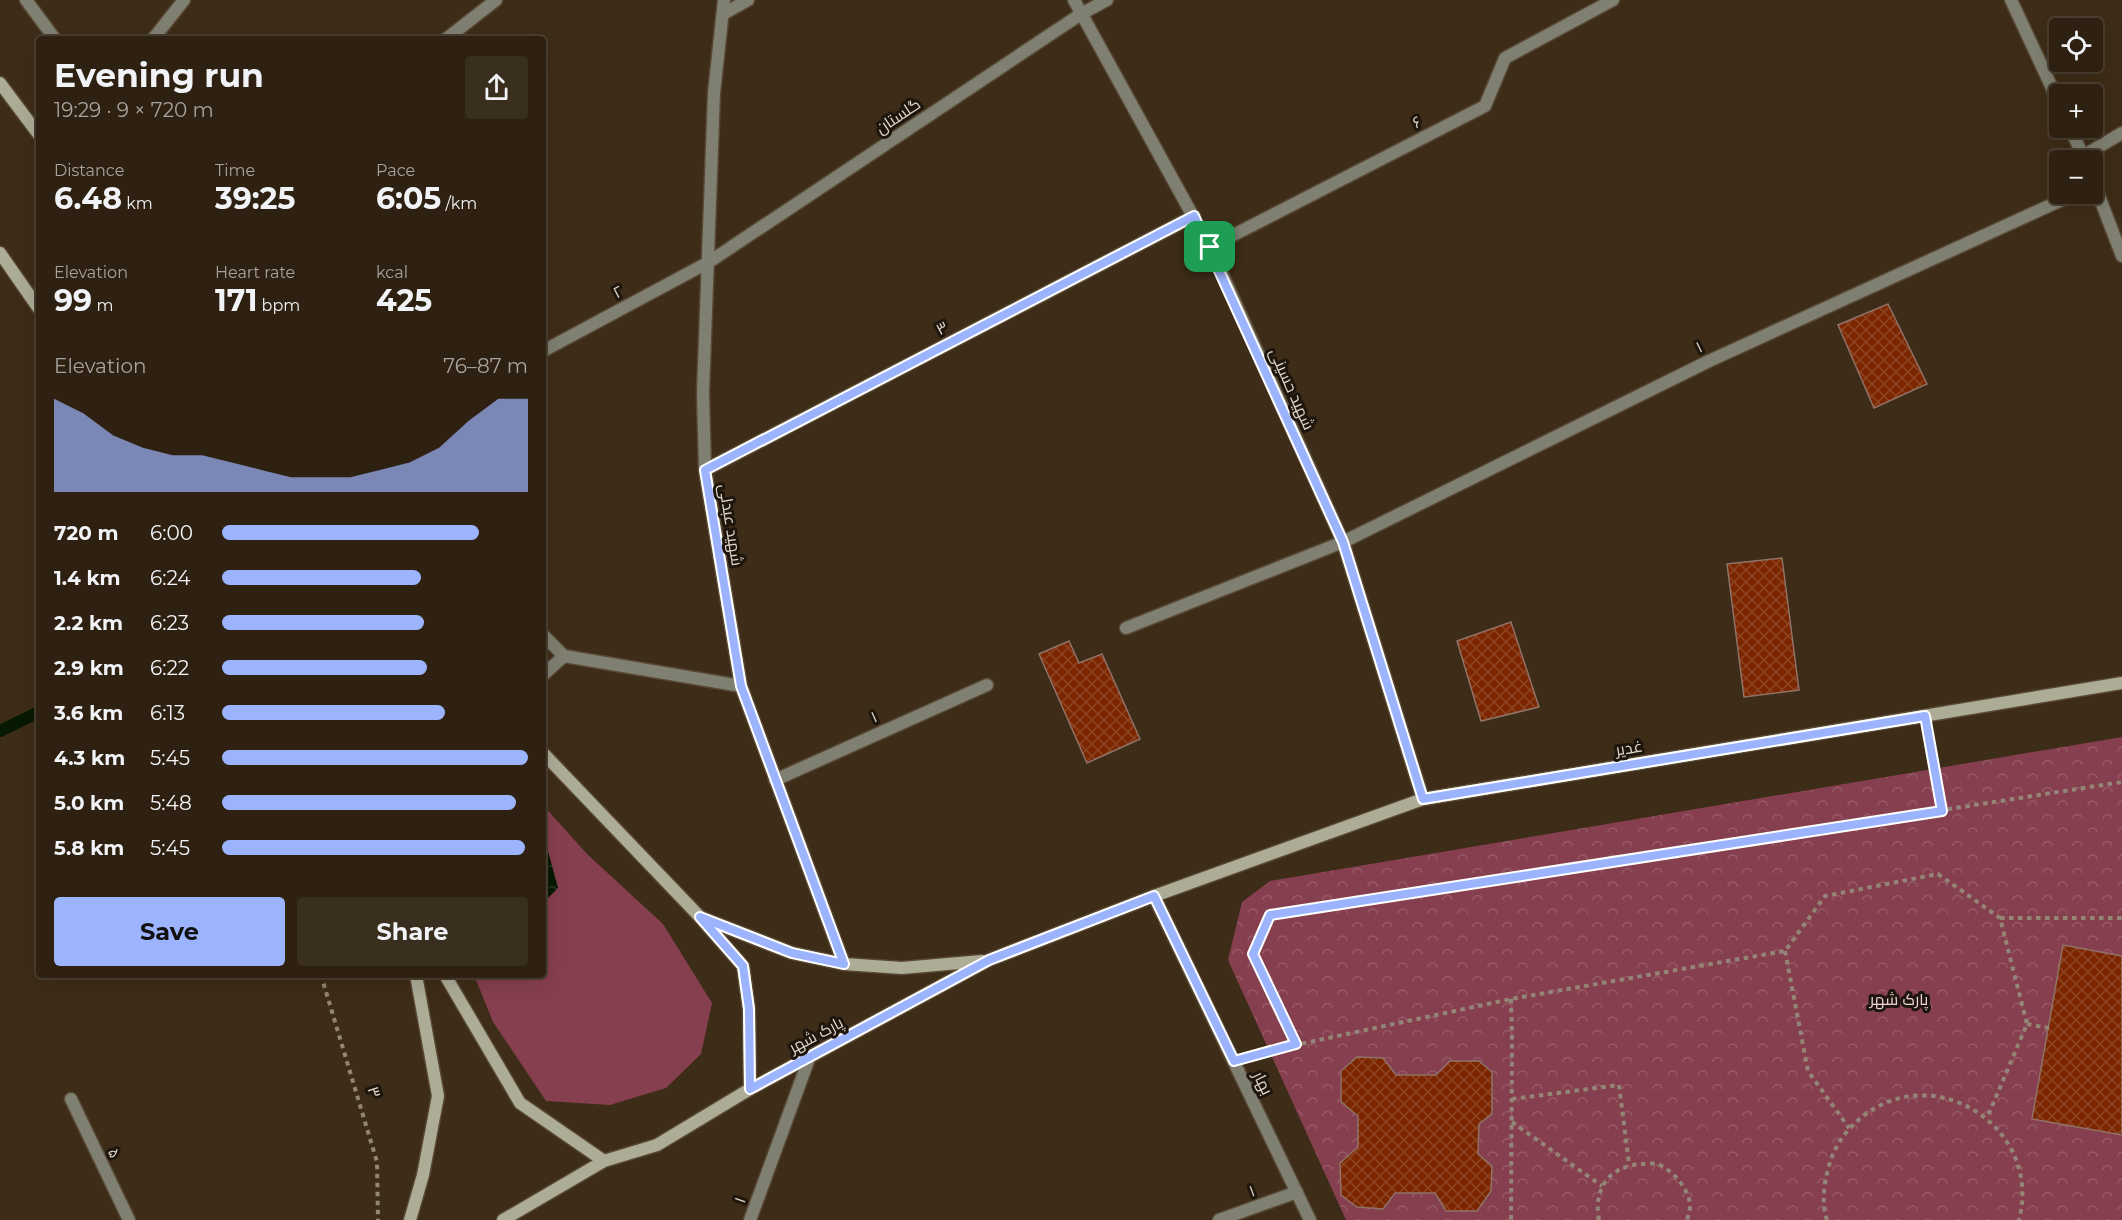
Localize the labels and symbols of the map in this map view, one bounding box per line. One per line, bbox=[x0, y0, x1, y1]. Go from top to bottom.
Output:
street label: گلستان bbox=[872, 94, 924, 139]
street label: ۶ bbox=[1409, 112, 1425, 132]
pin bbox=[1184, 221, 1235, 272]
street label: ۲ bbox=[610, 282, 626, 302]
street label: ۳ bbox=[933, 317, 951, 339]
street label: ۱ bbox=[1693, 337, 1705, 357]
street label: شهید حسینی bbox=[1265, 345, 1318, 433]
street label: شهید عبدلی bbox=[714, 483, 747, 567]
street label: ۱ bbox=[868, 707, 880, 727]
street label: غدیر bbox=[1613, 736, 1644, 760]
park label: پارک شهر bbox=[1869, 990, 1929, 1011]
street label: پارک شهر bbox=[785, 1013, 848, 1059]
street label: بهار bbox=[1248, 1067, 1277, 1098]
street label: ۳ bbox=[363, 1084, 385, 1100]
street label: ۵ bbox=[104, 1145, 124, 1161]
street label: ۱ bbox=[1246, 1181, 1258, 1201]
street label: ۱ bbox=[730, 1194, 750, 1206]

